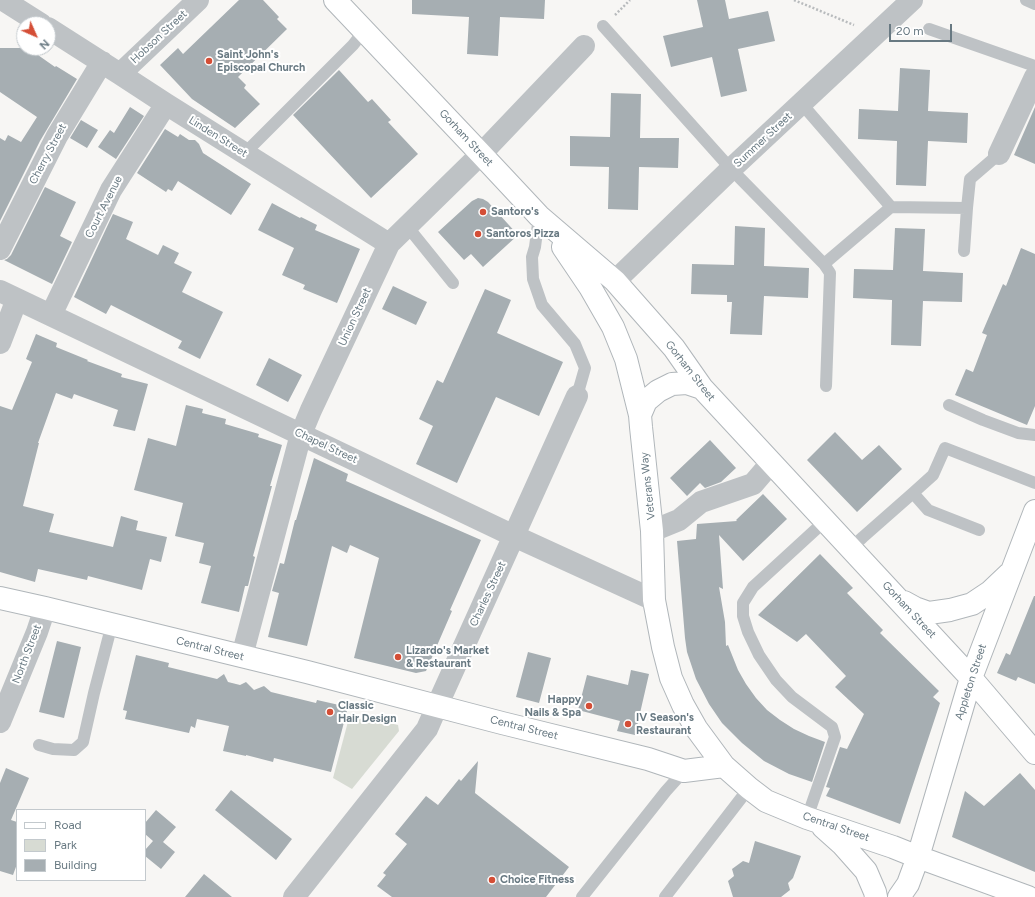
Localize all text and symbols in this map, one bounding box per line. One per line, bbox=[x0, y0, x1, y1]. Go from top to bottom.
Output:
street label: Hobson Street bbox=[128, 8, 190, 66]
north arrow bbox=[16, 16, 56, 56]
scale bar bbox=[891, 16, 954, 42]
text: 20 m bbox=[896, 24, 924, 38]
text: N bbox=[37, 37, 52, 52]
place label: Saint John's Episcopal Church bbox=[217, 48, 305, 74]
marker: Saint John's Episcopal Church bbox=[204, 56, 214, 66]
street label: Gorham Street bbox=[436, 107, 496, 169]
street label: Summer Street bbox=[731, 110, 795, 170]
street label: Linden Street bbox=[186, 114, 250, 160]
street label: Cherry Street bbox=[26, 121, 70, 187]
street label: Court Avenue bbox=[83, 174, 125, 240]
place label: Santoro's bbox=[491, 205, 539, 219]
marker: Santoro's bbox=[478, 207, 488, 217]
place label: Santoros Pizza bbox=[486, 227, 560, 241]
marker: Santoros Pizza bbox=[473, 229, 483, 239]
street label: Union Street bbox=[336, 286, 374, 348]
street label: Gorham Street bbox=[662, 338, 718, 404]
street label: Chapel Street bbox=[292, 426, 360, 466]
street label: Veterans Way bbox=[638, 451, 658, 521]
street label: Charles Street bbox=[467, 559, 509, 629]
street label: Gorham Street bbox=[879, 579, 939, 641]
street label: North Street bbox=[10, 622, 44, 686]
street label: Central Street bbox=[175, 634, 245, 664]
street label: Appleton Street bbox=[953, 642, 989, 722]
place label: Lizardo's Market & Restaurant bbox=[406, 644, 489, 670]
marker: Lizardo's Market & Restaurant bbox=[393, 652, 403, 662]
place label: Happy Nails & Spa bbox=[524, 693, 581, 719]
place label: Classic Hair Design bbox=[338, 699, 396, 725]
marker: Happy Nails & Spa bbox=[584, 701, 594, 711]
marker: Classic Hair Design bbox=[325, 707, 335, 717]
place label: IV Season's Restaurant bbox=[636, 711, 694, 737]
street label: Central Street bbox=[489, 713, 559, 743]
marker: IV Season's Restaurant bbox=[623, 719, 633, 729]
legend bbox=[16, 809, 146, 881]
street label: Central Street bbox=[801, 809, 871, 845]
text: Road bbox=[54, 818, 82, 832]
text: Park bbox=[54, 838, 77, 852]
text: Building bbox=[54, 858, 97, 872]
place label: Choice Fitness bbox=[500, 873, 574, 887]
marker: Choice Fitness bbox=[487, 875, 497, 885]

